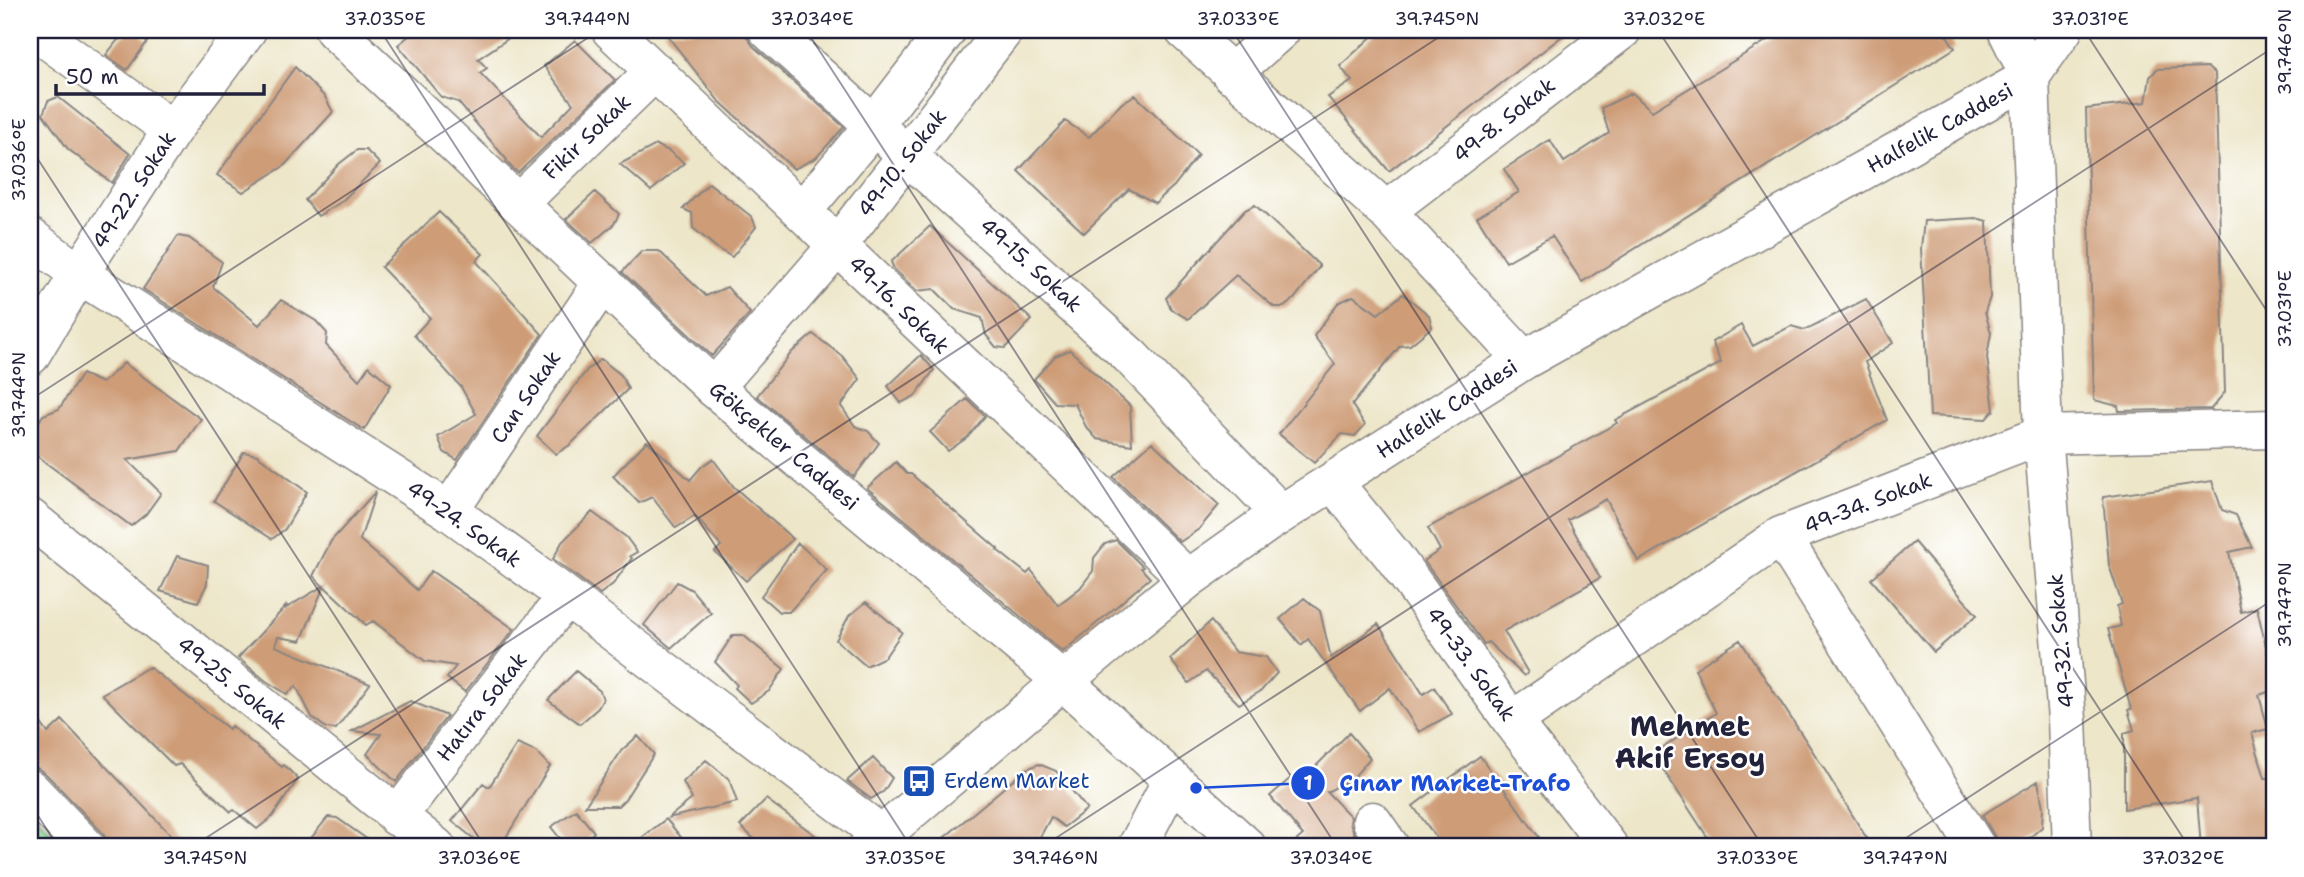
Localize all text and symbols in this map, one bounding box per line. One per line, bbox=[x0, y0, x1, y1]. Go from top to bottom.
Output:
text: 37.035°E bbox=[344, 7, 426, 31]
text: 39.744°N bbox=[544, 7, 630, 31]
text: 37.034°E bbox=[771, 7, 853, 31]
text: 37.033°E bbox=[1197, 7, 1279, 31]
text: 39.745°N bbox=[1395, 7, 1479, 31]
text: 37.032°E bbox=[1623, 7, 1705, 31]
text: 37.031°E bbox=[2051, 7, 2129, 31]
text: 39.746°N bbox=[2273, 9, 2297, 95]
scale bar bbox=[56, 52, 264, 96]
text: 50 m bbox=[66, 63, 119, 91]
street label: 49-8. Sokak bbox=[1447, 71, 1561, 169]
street label: Halfelik Caddesi bbox=[1862, 76, 2018, 180]
street label: Fikir Sokak bbox=[537, 88, 637, 186]
street label: 49-10. Sokak bbox=[851, 103, 953, 223]
text: 37.036°E bbox=[7, 118, 31, 202]
street label: 49-22. Sokak bbox=[86, 126, 182, 254]
street label: 49-15. Sokak bbox=[974, 212, 1088, 318]
street label: 49-16. Sokak bbox=[842, 250, 956, 360]
text: 37.031°E bbox=[2273, 270, 2297, 348]
street label: Can Sokak bbox=[485, 345, 567, 449]
text: 39.744°N bbox=[7, 352, 31, 438]
street label: Halfelik Caddesi bbox=[1371, 353, 1523, 465]
street label: Gökçekler Caddesi bbox=[703, 375, 865, 517]
street label: 49-34. Sokak bbox=[1800, 466, 1936, 540]
street label: 49-24. Sokak bbox=[401, 474, 527, 574]
text: 39.747°N bbox=[2273, 562, 2297, 648]
street label: 49-32. Sokak bbox=[2041, 573, 2081, 709]
street label: 49-33. Sokak bbox=[1420, 601, 1522, 727]
street label: 49-25. Sokak bbox=[171, 630, 293, 736]
street label: Hatıra Sokak bbox=[431, 647, 533, 767]
district label: Mehmet Akif Ersoy bbox=[1615, 707, 1765, 777]
callout: Çınar Market-Trafo bbox=[1290, 761, 1584, 805]
bus stop icon: Erdem Market bbox=[900, 762, 938, 800]
place label: Erdem Market bbox=[944, 767, 1090, 795]
text: Çınar Market-Trafo bbox=[1339, 768, 1571, 798]
text: 1 bbox=[1303, 769, 1313, 797]
text: 39.745°N bbox=[163, 846, 247, 870]
text: 37.036°E bbox=[437, 846, 521, 870]
text: 37.035°E bbox=[864, 846, 946, 870]
text: 39.746°N bbox=[1012, 846, 1098, 870]
text: 37.034°E bbox=[1290, 846, 1372, 870]
text: 37.033°E bbox=[1716, 846, 1798, 870]
text: 39.747°N bbox=[1862, 846, 1948, 870]
text: 37.032°E bbox=[2142, 846, 2224, 870]

